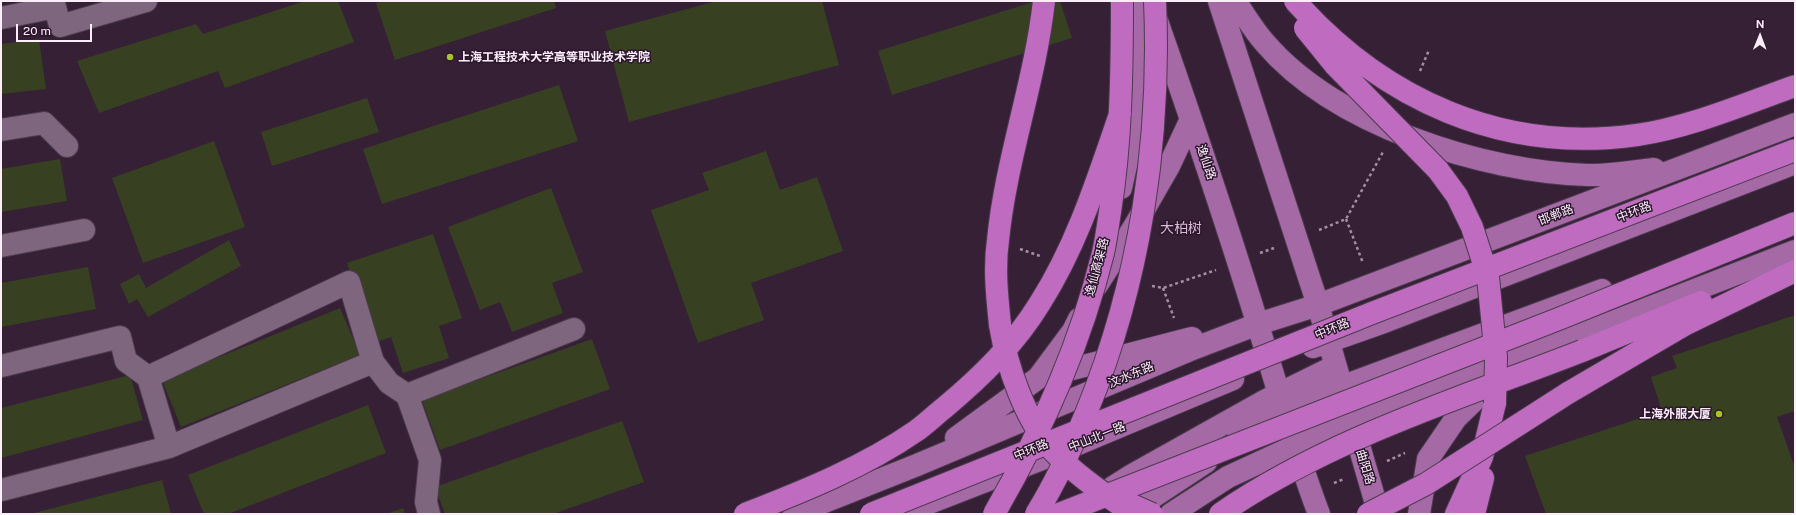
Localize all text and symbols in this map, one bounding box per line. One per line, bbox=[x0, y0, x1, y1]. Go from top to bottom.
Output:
scale bar bbox=[18, 16, 94, 42]
north arrow bbox=[1740, 16, 1780, 56]
text: N bbox=[1756, 18, 1765, 30]
text: 20 m bbox=[23, 24, 51, 38]
place label: 上海工程技术大学高等职业技术学院 bbox=[458, 50, 650, 64]
marker: 上海工程技术大学高等职业技术学院 bbox=[445, 52, 455, 62]
street label: 逸仙路 bbox=[1193, 143, 1219, 181]
street label: 中环路 bbox=[1615, 199, 1653, 225]
street label: 邯郸路 bbox=[1537, 202, 1575, 228]
district label: 大柏树 bbox=[1160, 221, 1202, 237]
street label: 逸仙高架路 bbox=[1082, 236, 1112, 298]
street label: 中环路 bbox=[1313, 316, 1351, 342]
street label: 汶水东路 bbox=[1106, 359, 1156, 391]
place label: 上海外服大厦 bbox=[1639, 407, 1711, 421]
marker: 上海外服大厦 bbox=[1714, 409, 1724, 419]
street label: 中山北一路 bbox=[1066, 419, 1128, 455]
street label: 中环路 bbox=[1012, 437, 1050, 463]
street label: 曲阳路 bbox=[1353, 448, 1377, 486]

